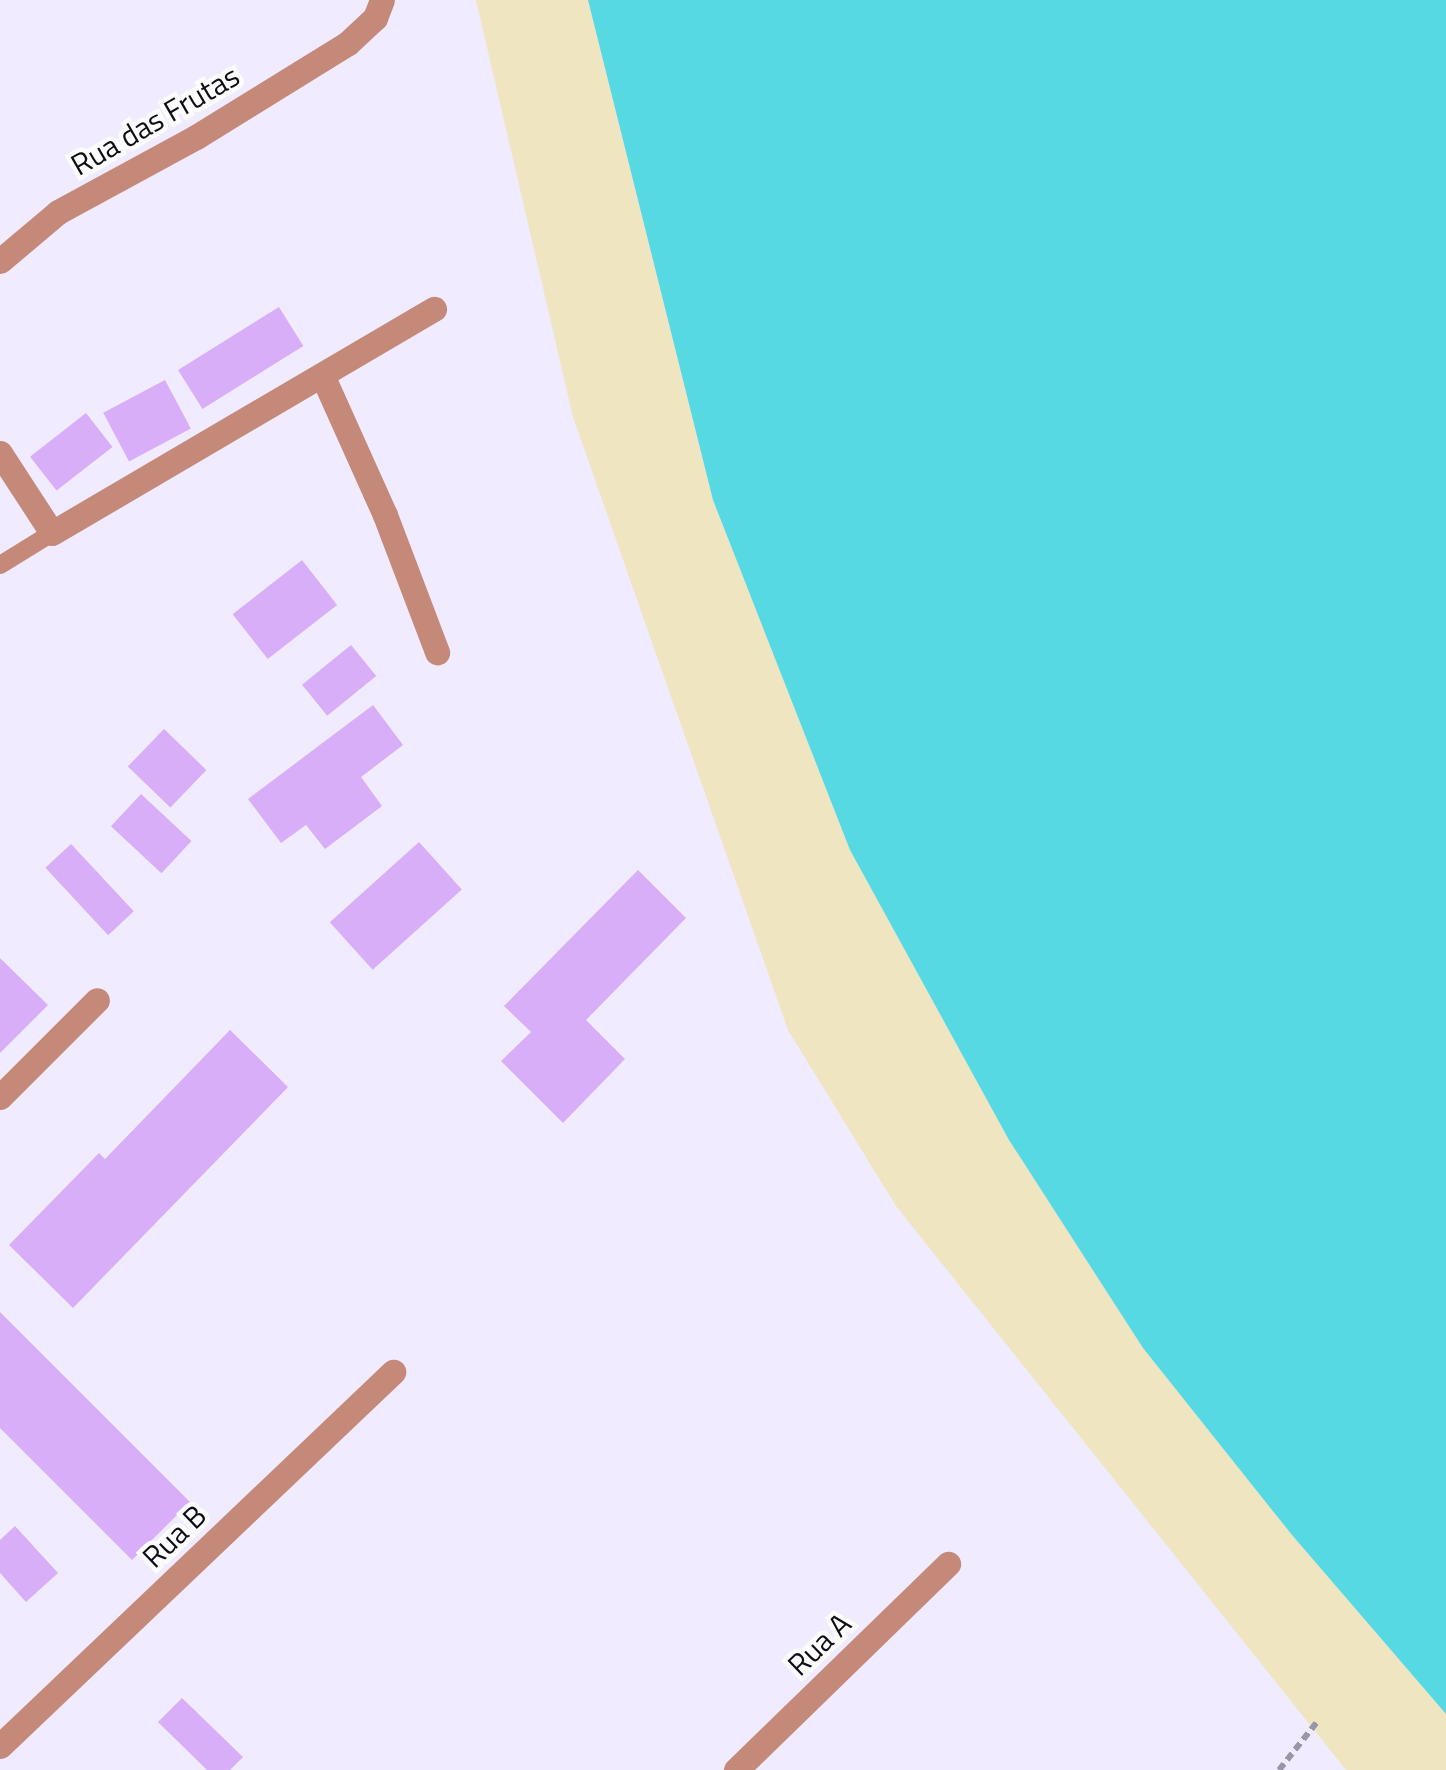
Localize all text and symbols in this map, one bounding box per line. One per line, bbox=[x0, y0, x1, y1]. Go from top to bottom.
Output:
street label: Rua das Frutas bbox=[64, 57, 246, 183]
street label: Rua B bbox=[135, 1497, 213, 1575]
street label: Rua A bbox=[780, 1605, 858, 1683]

